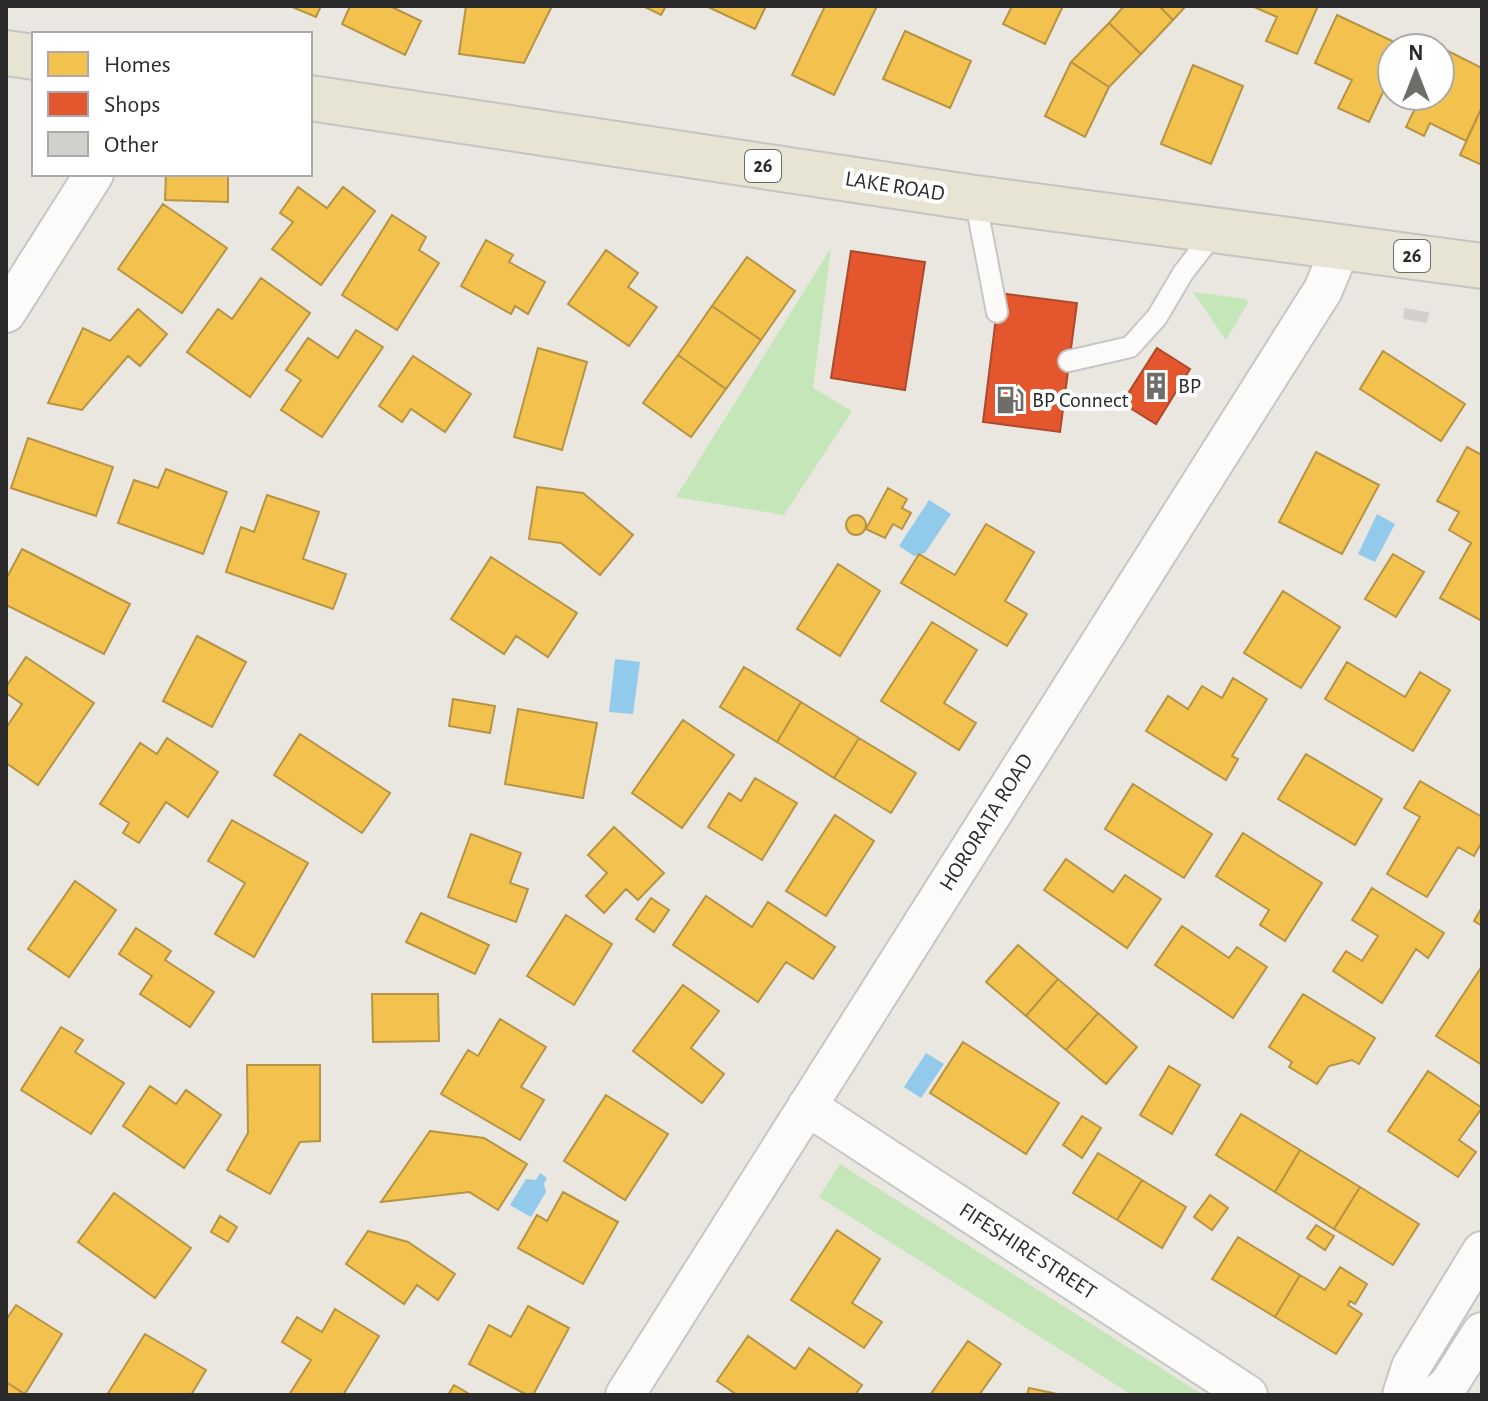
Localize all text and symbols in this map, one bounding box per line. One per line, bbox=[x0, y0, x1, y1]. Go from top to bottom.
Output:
legend bbox=[32, 32, 312, 176]
north arrow bbox=[1376, 32, 1456, 112]
text: N bbox=[1408, 42, 1424, 64]
text: Homes bbox=[104, 53, 171, 77]
text: Shops bbox=[104, 93, 160, 117]
text: Other bbox=[104, 133, 158, 157]
road number: 26 bbox=[745, 150, 781, 182]
street label: LAKE ROAD bbox=[844, 167, 946, 205]
road number: 26 bbox=[1394, 240, 1430, 272]
building icon: BP bbox=[1141, 371, 1171, 401]
place label: BP bbox=[1178, 375, 1201, 397]
fuel station icon: BP Connect bbox=[995, 385, 1025, 415]
place label: BP Connect bbox=[1032, 389, 1129, 411]
street label: HORORATA ROAD bbox=[935, 750, 1037, 894]
street label: FIFESHIRE STREET bbox=[956, 1199, 1101, 1303]

